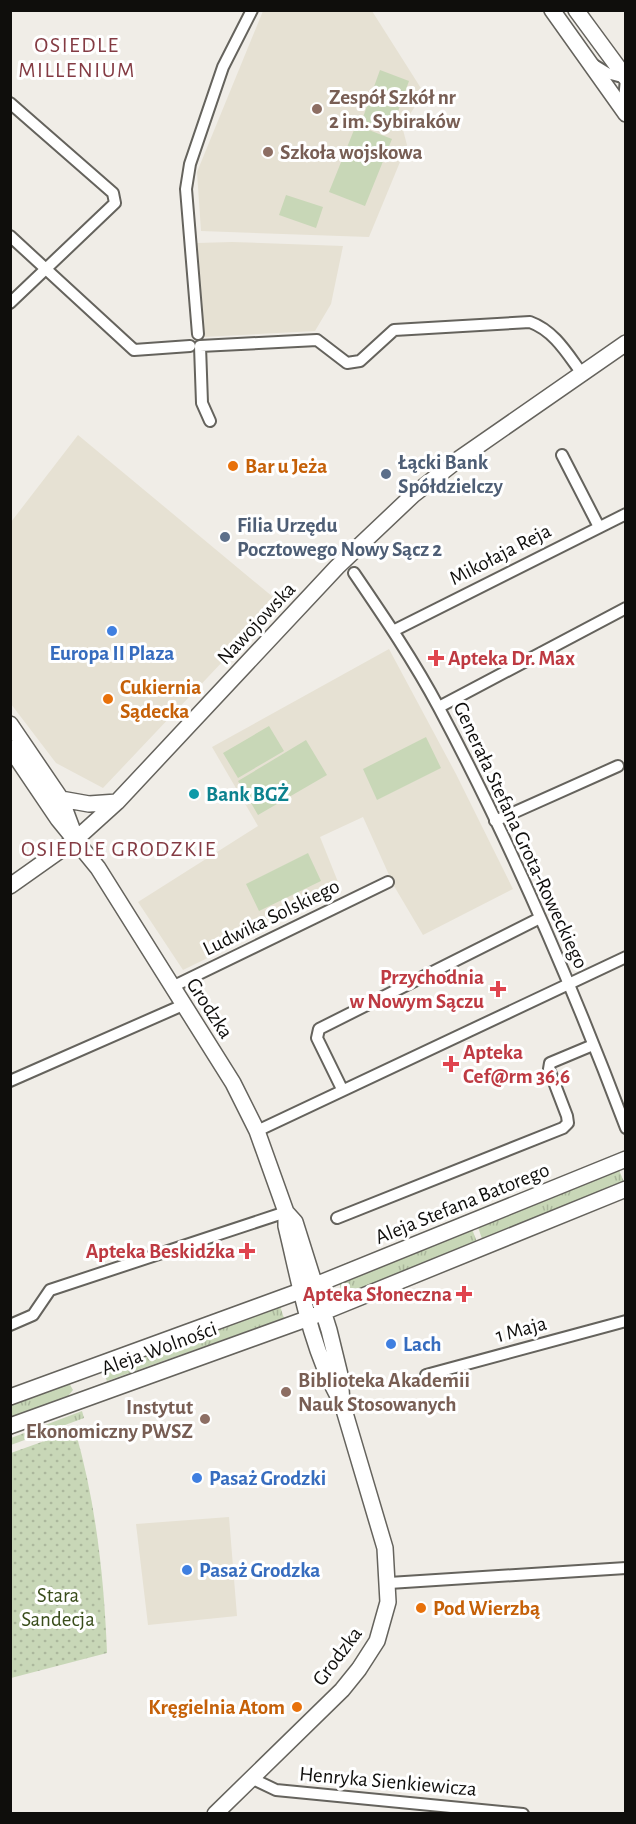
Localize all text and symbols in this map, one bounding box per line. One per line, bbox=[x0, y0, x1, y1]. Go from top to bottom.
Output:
district label: OSIEDLE MILLENIUM bbox=[18, 34, 136, 81]
place label: Zespół Szkół nr 2 im. Sybiraków bbox=[329, 87, 461, 132]
marker: Zespół Szkół nr 2 im. Sybiraków bbox=[310, 102, 324, 116]
place label: Szkoła wojskowa bbox=[280, 142, 423, 163]
marker: Szkoła wojskowa bbox=[261, 145, 275, 159]
place label: Łącki Bank Spółdzielczy bbox=[397, 452, 504, 497]
place label: Bar u Jeża bbox=[245, 456, 327, 477]
marker: Bar u Jeża bbox=[226, 459, 240, 473]
marker: Łącki Bank Spółdzielczy bbox=[379, 467, 393, 481]
place label: Filia Urzędu Pocztowego Nowy Sącz 2 bbox=[237, 515, 442, 560]
street label: Mikołaja Reja bbox=[446, 520, 555, 589]
marker: Filia Urzędu Pocztowego Nowy Sącz 2 bbox=[218, 530, 232, 544]
street label: Nawojowska bbox=[213, 578, 300, 668]
marker: Europa II Plaza bbox=[105, 624, 119, 638]
place label: Europa II Plaza bbox=[50, 643, 174, 664]
place label: Apteka Dr. Max bbox=[448, 648, 575, 669]
marker: Apteka Dr. Max bbox=[429, 651, 443, 665]
place label: Cukiernia Sądecka bbox=[120, 677, 201, 722]
marker: Cukiernia Sądecka bbox=[101, 692, 115, 706]
street label: Generała Stefana Grota-Roweckiego bbox=[449, 699, 592, 972]
place label: Bank BGŻ bbox=[206, 783, 289, 805]
marker: Bank BGŻ bbox=[187, 787, 201, 801]
district label: OSIEDLE GRODZKIE bbox=[21, 838, 217, 860]
street label: Ludwika Solskiego bbox=[200, 875, 343, 960]
place label: Przychodnia w Nowym Sączu bbox=[350, 967, 484, 1012]
street label: Grodzka bbox=[182, 974, 237, 1043]
marker: Przychodnia w Nowym Sączu bbox=[489, 980, 507, 998]
place label: Apteka Cef@rm 36,6 bbox=[463, 1042, 570, 1087]
marker: Apteka Cef@rm 36,6 bbox=[444, 1057, 458, 1071]
street label: Aleja Stefana Batorego bbox=[372, 1159, 552, 1248]
place label: Apteka Beskidzka bbox=[86, 1241, 235, 1262]
marker: Apteka Beskidzka bbox=[240, 1244, 254, 1258]
place label: Apteka Słoneczna bbox=[303, 1284, 452, 1305]
marker: Apteka Słoneczna bbox=[457, 1287, 471, 1301]
street label: 1 Maja bbox=[493, 1313, 549, 1346]
street label: Aleja Wolności bbox=[99, 1318, 220, 1379]
place label: Lach bbox=[403, 1334, 441, 1355]
marker: Lach bbox=[384, 1337, 398, 1351]
place label: Biblioteka Akademii Nauk Stosowanych bbox=[298, 1370, 470, 1415]
marker: Biblioteka Akademii Nauk Stosowanych bbox=[279, 1385, 293, 1399]
place label: Instytut Ekonomiczny PWSZ bbox=[26, 1397, 193, 1442]
marker: Instytut Ekonomiczny PWSZ bbox=[198, 1412, 212, 1426]
place label: Pasaż Grodzki bbox=[209, 1468, 326, 1489]
marker: Pasaż Grodzki bbox=[190, 1471, 204, 1485]
place label: Pasaż Grodzka bbox=[199, 1560, 320, 1581]
marker: Pasaż Grodzka bbox=[180, 1563, 194, 1577]
park label: Stara Sandecja bbox=[21, 1585, 95, 1630]
place label: Pod Wierzbą bbox=[433, 1598, 540, 1619]
marker: Pod Wierzbą bbox=[414, 1601, 428, 1615]
street label: Grodzka bbox=[309, 1623, 366, 1690]
place label: Kręgielnia Atom bbox=[148, 1697, 285, 1718]
marker: Kręgielnia Atom bbox=[290, 1700, 304, 1714]
street label: Henryka Sienkiewicza bbox=[298, 1763, 478, 1800]

